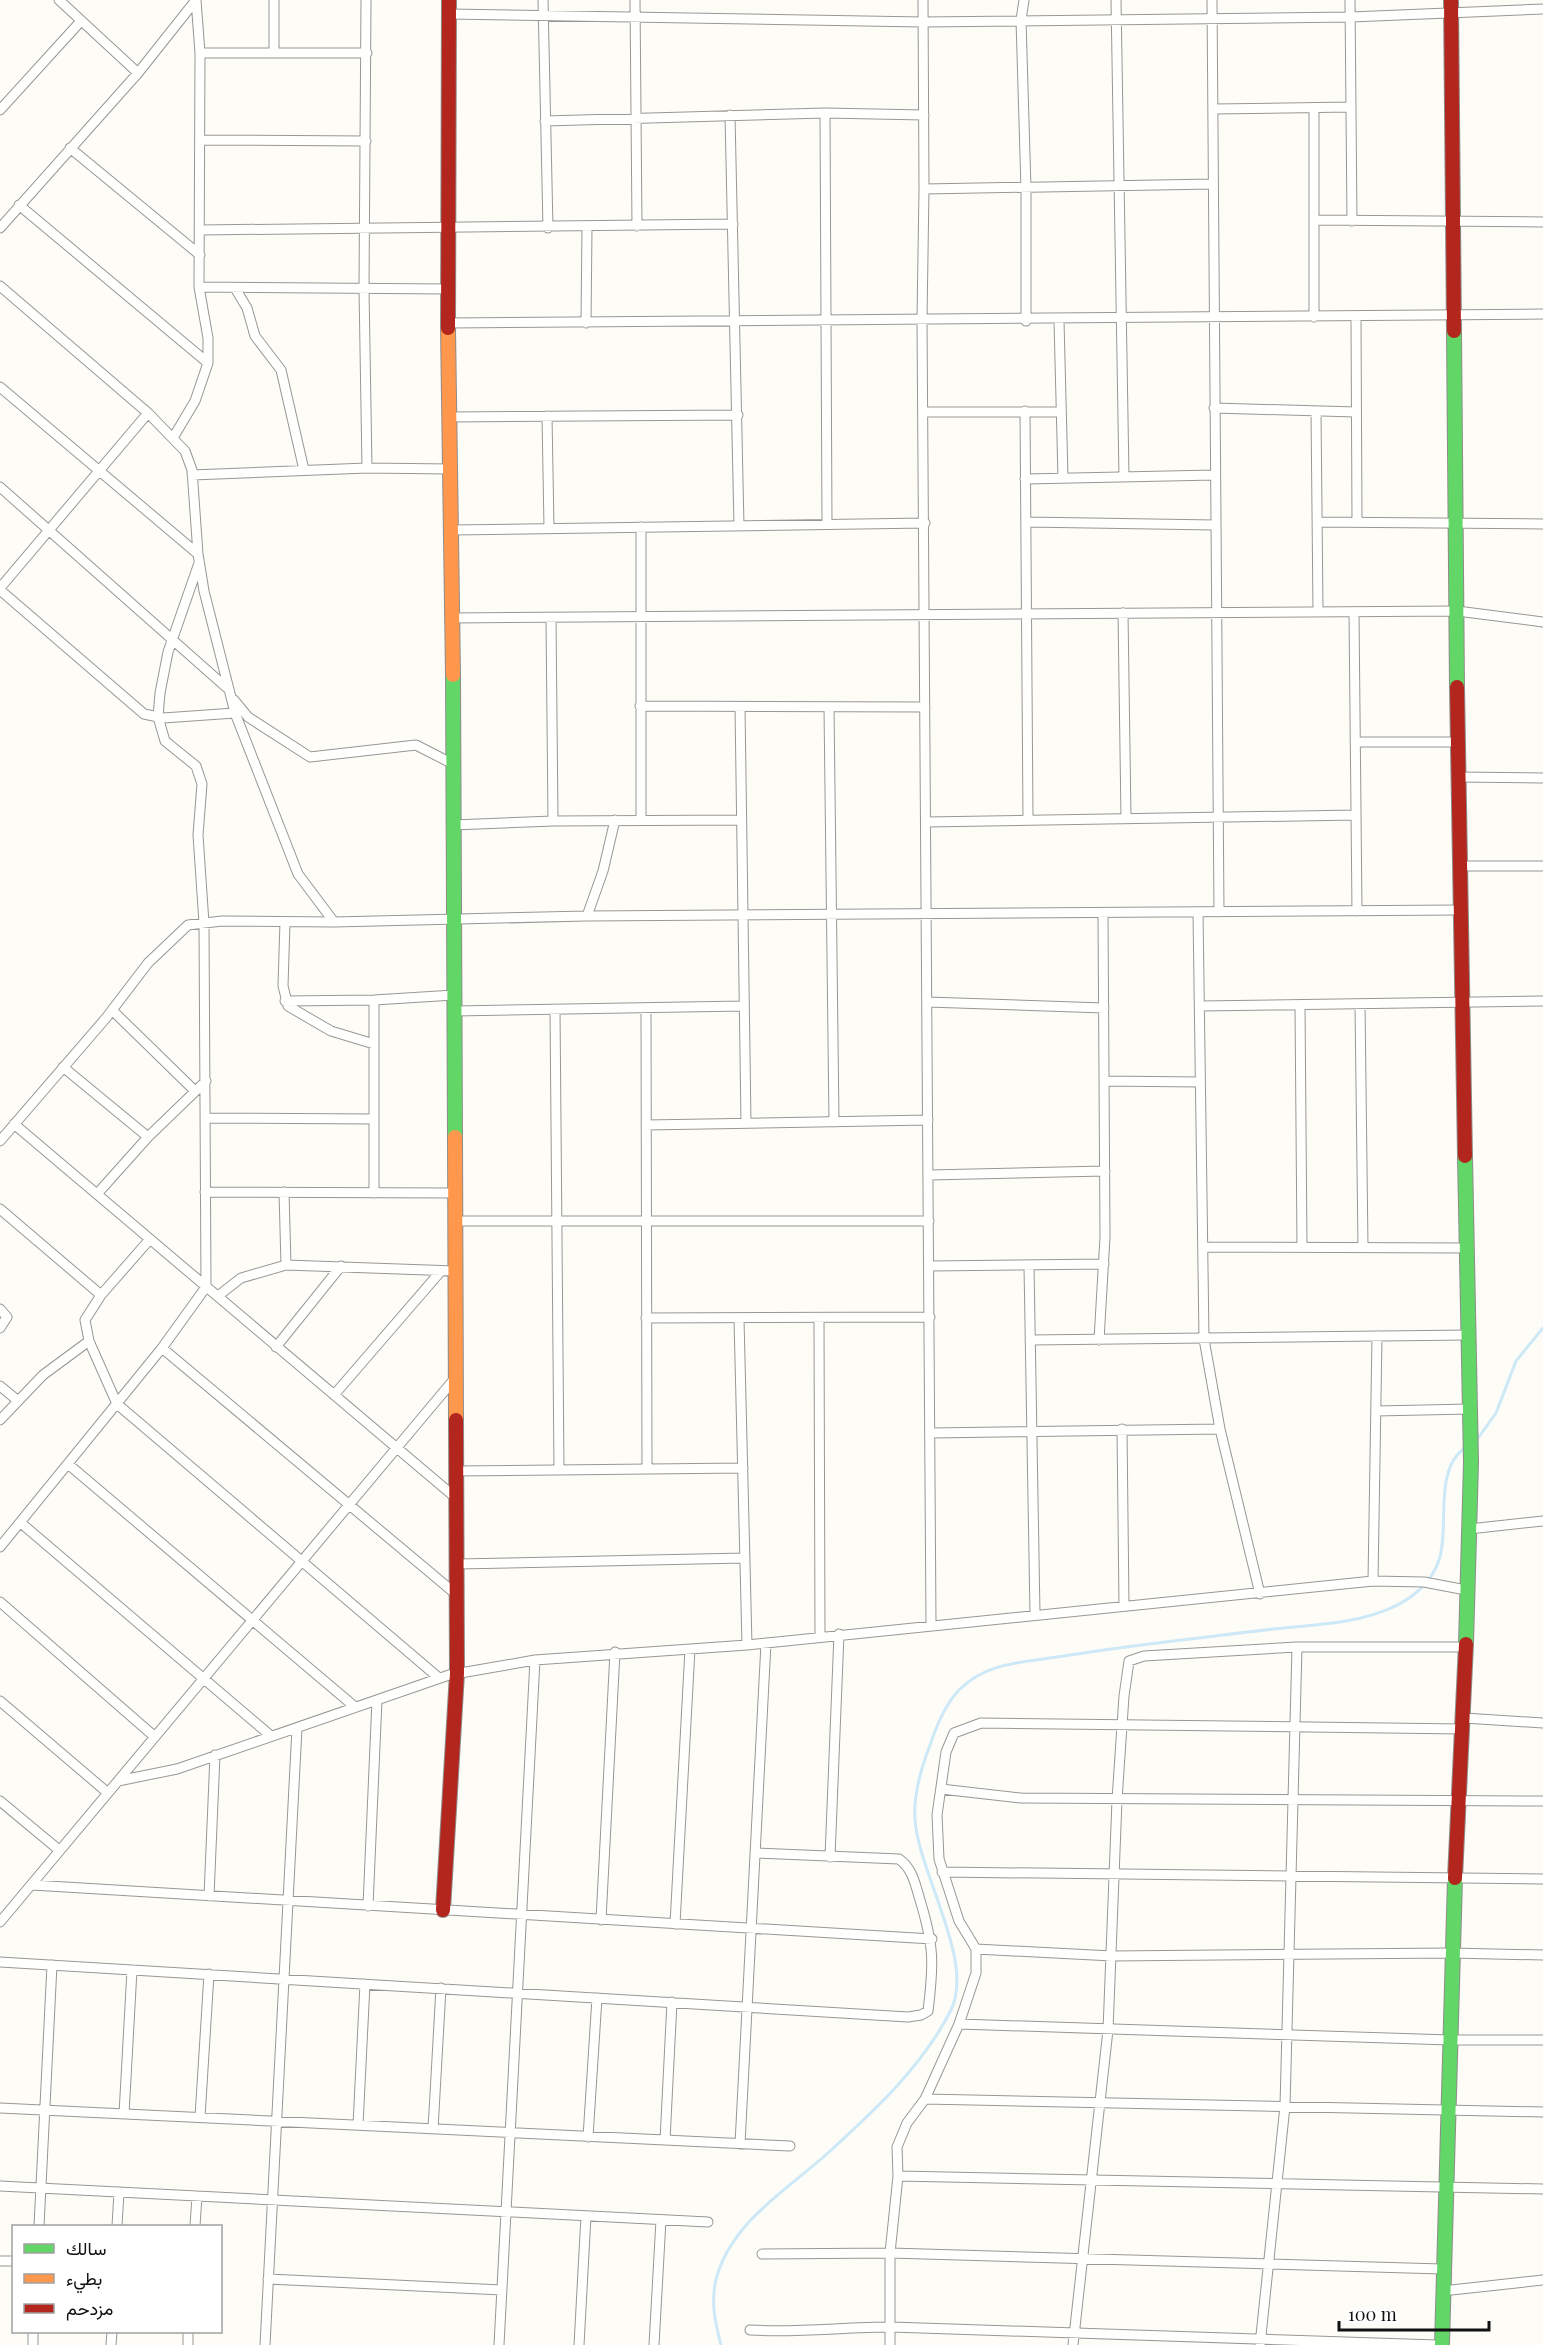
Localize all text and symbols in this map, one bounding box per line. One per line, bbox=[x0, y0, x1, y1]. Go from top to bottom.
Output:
legend bbox=[12, 2225, 222, 2333]
text: سالك bbox=[66, 2236, 106, 2260]
text: بطيء bbox=[66, 2266, 102, 2294]
scale bar bbox=[1339, 2294, 1489, 2332]
text: مزدحم bbox=[66, 2296, 113, 2321]
text: 100 m bbox=[1348, 2302, 1397, 2326]

